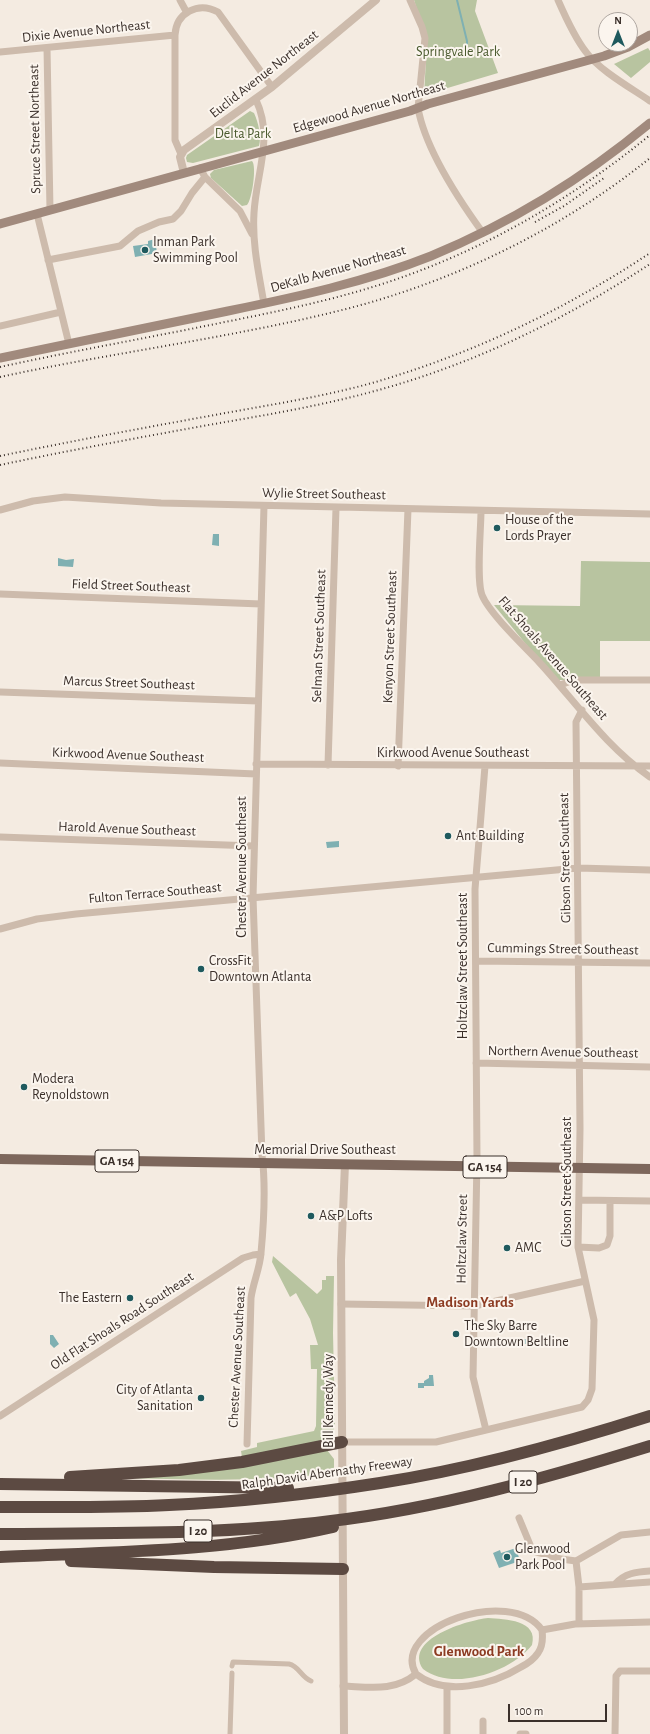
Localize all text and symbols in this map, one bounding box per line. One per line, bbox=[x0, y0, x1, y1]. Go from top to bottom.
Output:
north arrow bbox=[598, 12, 638, 52]
text: N bbox=[614, 15, 622, 26]
street label: Dixie Avenue Northeast bbox=[21, 16, 151, 46]
street label: Euclid Avenue Northeast bbox=[206, 26, 322, 122]
park label: Springvale Park bbox=[416, 44, 500, 60]
street label: Spruce Street Northeast bbox=[25, 64, 45, 194]
street label: Edgewood Avenue Northeast bbox=[291, 77, 447, 137]
park label: Delta Park bbox=[215, 126, 271, 142]
place label: Inman Park Swimming Pool bbox=[153, 234, 238, 266]
street label: DeKalb Avenue Northeast bbox=[268, 242, 408, 296]
marker: Inman Park Swimming Pool bbox=[140, 245, 150, 255]
street label: Wylie Street Southeast bbox=[262, 485, 386, 503]
place label: House of the Lords Prayer bbox=[505, 512, 574, 544]
marker: House of the Lords Prayer bbox=[492, 523, 502, 533]
street label: Selman Street Southeast bbox=[308, 569, 330, 703]
street label: Kenyon Street Southeast bbox=[379, 570, 401, 704]
street label: Field Street Southeast bbox=[71, 576, 191, 596]
street label: Flat Shoals Avenue Southeast bbox=[495, 593, 611, 723]
street label: Marcus Street Southeast bbox=[63, 672, 195, 694]
street label: Kirkwood Avenue Southeast bbox=[52, 744, 204, 766]
street label: Kirkwood Avenue Southeast bbox=[377, 745, 529, 761]
street label: Gibson Street Southeast bbox=[555, 793, 575, 923]
street label: Chester Avenue Southeast bbox=[234, 796, 250, 938]
street label: Harold Avenue Southeast bbox=[58, 818, 196, 840]
place label: Ant Building bbox=[456, 828, 524, 844]
marker: Ant Building bbox=[443, 831, 453, 841]
street label: Fulton Terrace Southeast bbox=[88, 879, 222, 907]
street label: Holtzclaw Street Southeast bbox=[455, 893, 471, 1039]
street label: Cummings Street Southeast bbox=[487, 939, 639, 959]
place label: CrossFit Downtown Atlanta bbox=[209, 953, 312, 986]
marker: CrossFit Downtown Atlanta bbox=[196, 964, 206, 974]
street label: Northern Avenue Southeast bbox=[488, 1042, 638, 1062]
place label: Modera Reynoldstown bbox=[32, 1071, 109, 1104]
marker: Modera Reynoldstown bbox=[19, 1082, 29, 1092]
street label: Gibson Street Southeast bbox=[559, 1117, 575, 1247]
street label: Memorial Drive Southeast bbox=[254, 1142, 396, 1158]
road number: GA 154 bbox=[95, 1150, 139, 1172]
road number: GA 154 bbox=[463, 1156, 507, 1178]
street label: Holtzclaw Street bbox=[453, 1194, 471, 1284]
place label: A&P Lofts bbox=[319, 1208, 373, 1224]
marker: A&P Lofts bbox=[306, 1211, 316, 1221]
place label: AMC bbox=[515, 1240, 541, 1256]
marker: AMC bbox=[502, 1243, 512, 1253]
street label: Old Flat Shoals Road Southeast bbox=[47, 1268, 197, 1374]
street label: Chester Avenue Southeast bbox=[225, 1286, 249, 1428]
place label: The Eastern bbox=[59, 1290, 122, 1306]
marker: The Eastern bbox=[125, 1293, 135, 1303]
district label: Madison Yards bbox=[426, 1293, 514, 1311]
place label: The Sky Barre Downtown Beltline bbox=[464, 1318, 569, 1350]
marker: The Sky Barre Downtown Beltline bbox=[451, 1329, 461, 1339]
street label: Bill Kennedy Way bbox=[321, 1354, 337, 1448]
place label: City of Atlanta Sanitation bbox=[116, 1382, 193, 1414]
marker: City of Atlanta Sanitation bbox=[196, 1393, 206, 1403]
street label: Ralph David Abernathy Freeway bbox=[240, 1453, 414, 1493]
road number: I 20 bbox=[509, 1471, 537, 1493]
road number: I 20 bbox=[184, 1520, 212, 1542]
place label: Glenwood Park Pool bbox=[515, 1541, 570, 1574]
marker: Glenwood Park Pool bbox=[502, 1552, 512, 1562]
district label: Glenwood Park bbox=[434, 1642, 524, 1660]
scale bar bbox=[510, 1696, 609, 1722]
text: 100 m bbox=[515, 1705, 543, 1717]

